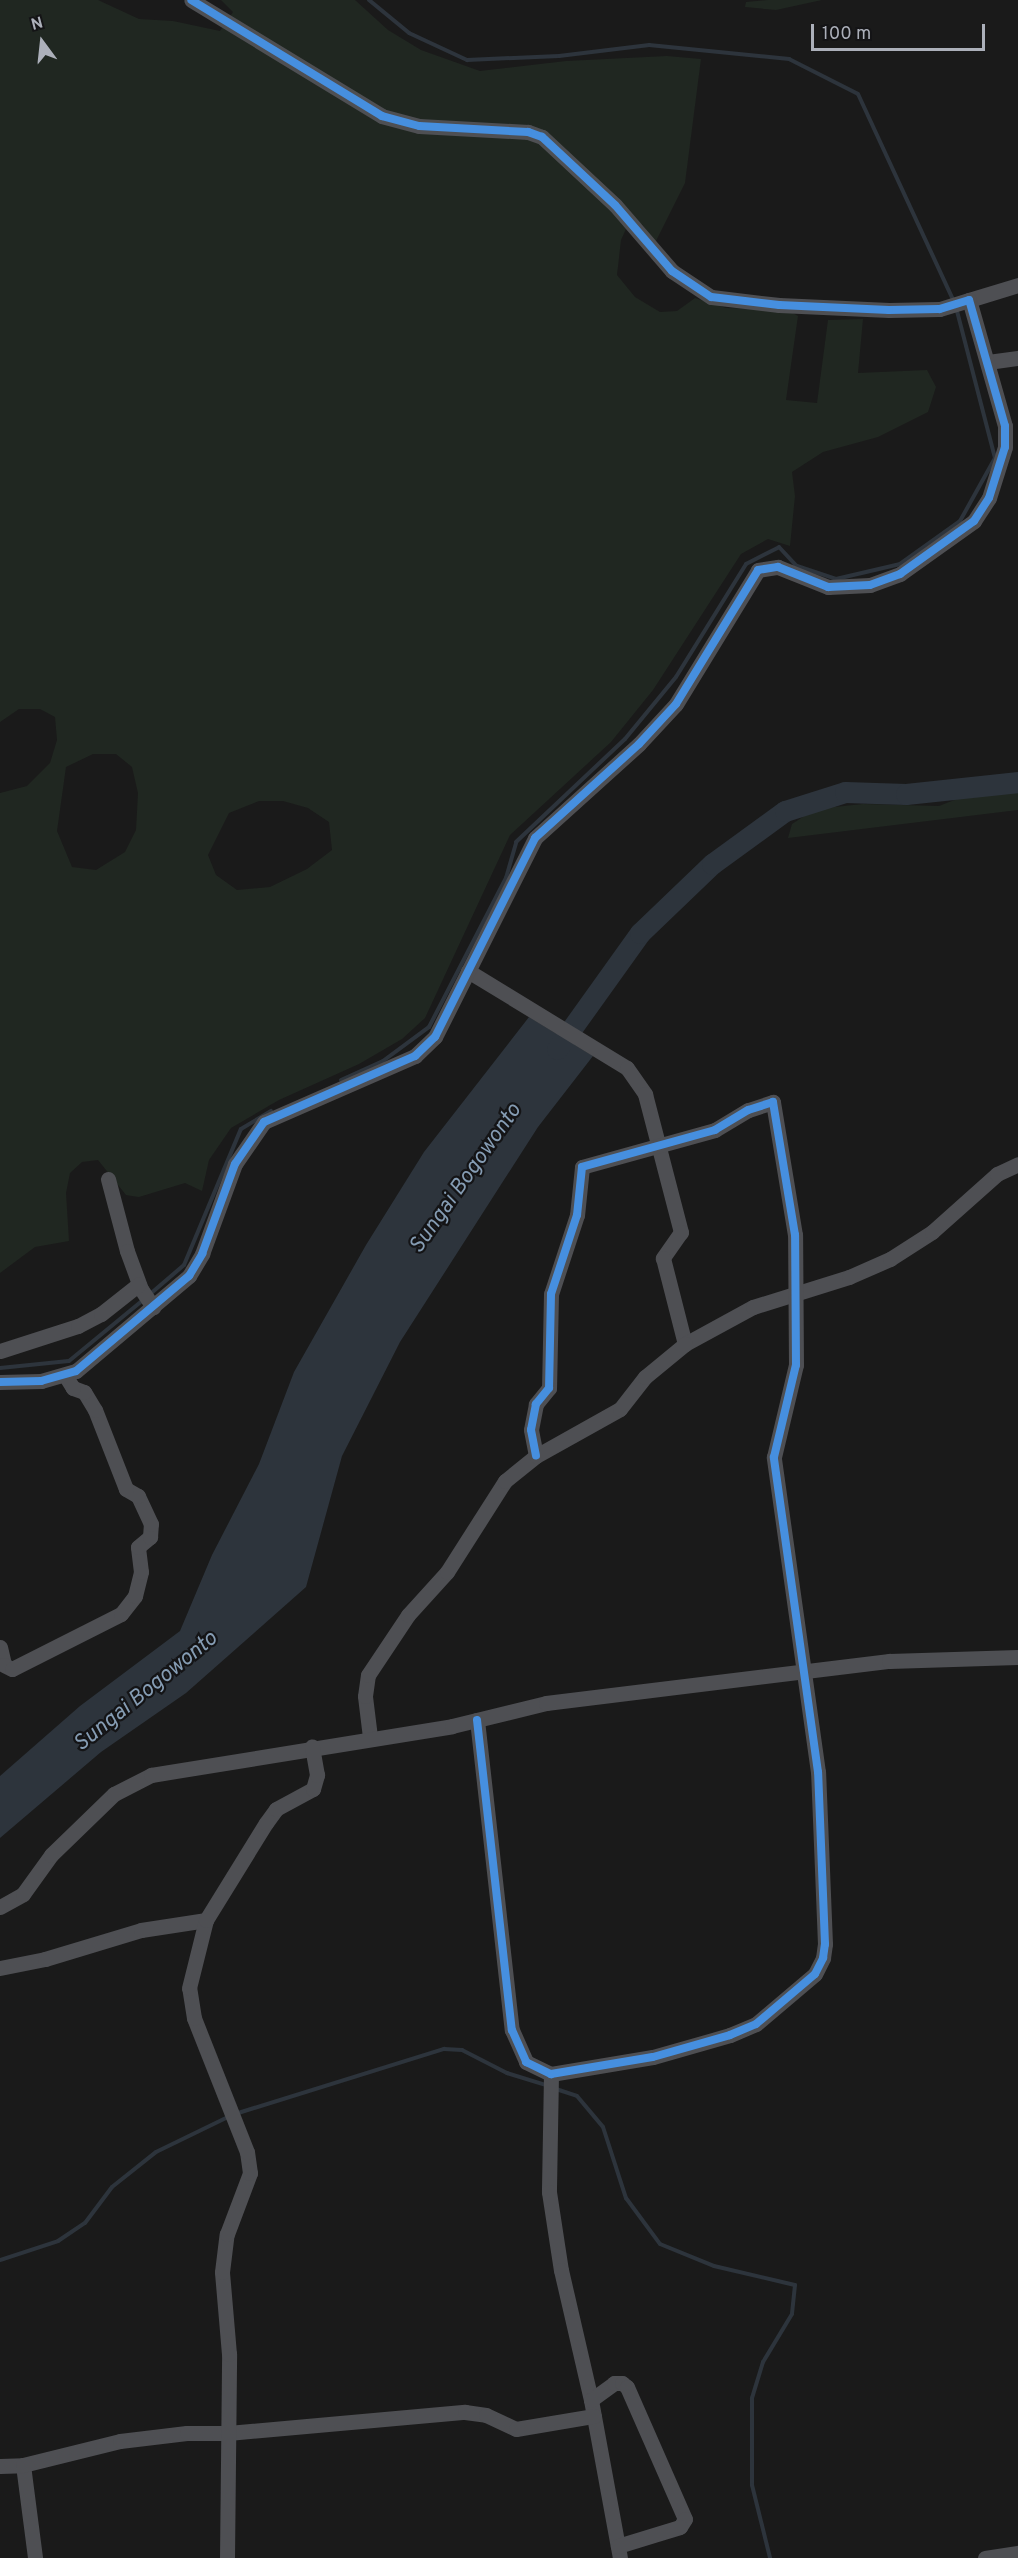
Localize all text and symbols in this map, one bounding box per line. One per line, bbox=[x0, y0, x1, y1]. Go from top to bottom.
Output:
north arrow bbox=[12, 12, 72, 72]
scale bar bbox=[814, 12, 988, 50]
text: N bbox=[29, 13, 45, 36]
text: 100 m bbox=[822, 23, 871, 46]
water label: Sungai Bogowonto bbox=[404, 1099, 528, 1259]
water label: Sungai Bogowonto bbox=[69, 1626, 223, 1758]

